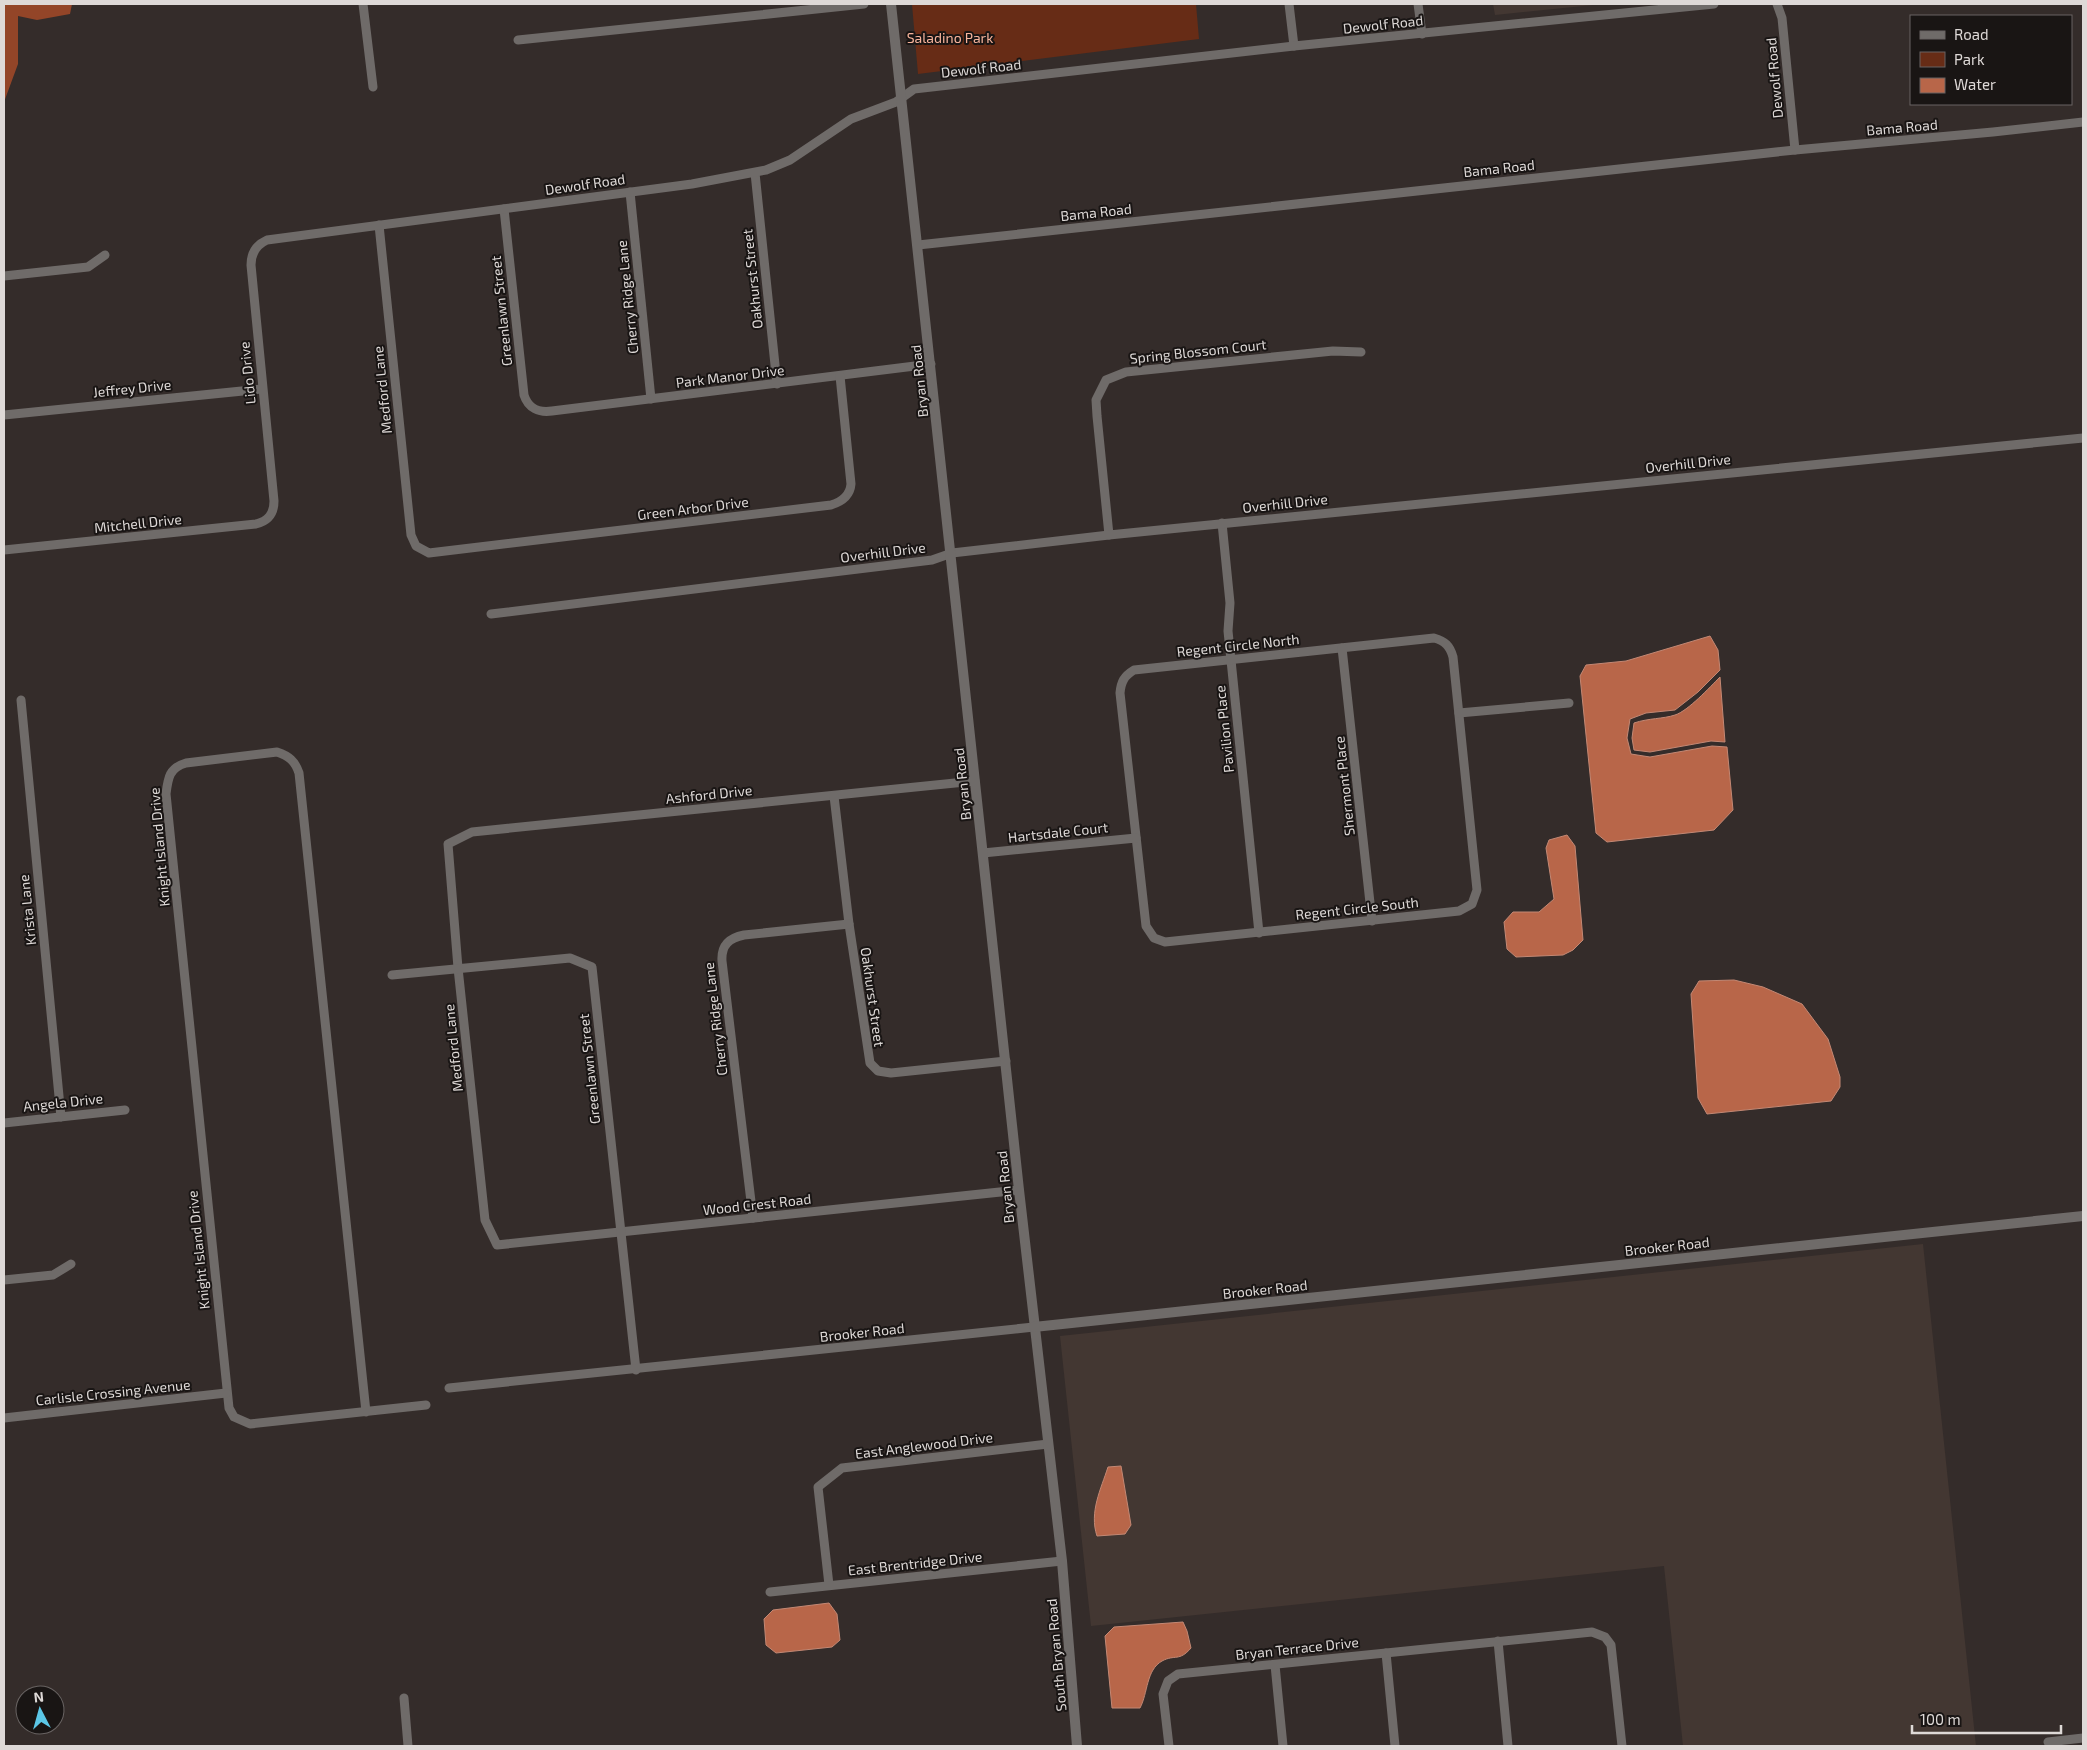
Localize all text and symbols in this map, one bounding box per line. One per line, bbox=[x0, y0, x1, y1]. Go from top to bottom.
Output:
street label: Dewolf Road bbox=[1342, 11, 1424, 37]
legend bbox=[1910, 15, 2072, 105]
text: Road bbox=[1954, 25, 1989, 43]
park label: Saladino Park bbox=[907, 29, 993, 46]
street label: Dewolf Road bbox=[1762, 37, 1786, 119]
text: Park bbox=[1954, 50, 1985, 68]
street label: Dewolf Road bbox=[940, 55, 1022, 81]
text: Water bbox=[1954, 75, 1996, 93]
street label: Bama Road bbox=[1866, 115, 1938, 139]
street label: Bama Road bbox=[1462, 156, 1536, 180]
street label: Dewolf Road bbox=[544, 170, 626, 198]
street label: Bama Road bbox=[1059, 200, 1133, 224]
street label: Oakhurst Street bbox=[738, 228, 766, 330]
street label: Cherry Ridge Lane bbox=[613, 239, 641, 355]
street label: Greenlawn Street bbox=[487, 255, 515, 367]
street label: Spring Blossom Court bbox=[1129, 335, 1267, 367]
street label: Lido Drive bbox=[235, 341, 259, 405]
street label: Bryan Road bbox=[907, 344, 931, 418]
street label: Medford Lane bbox=[369, 345, 395, 435]
street label: Park Manor Drive bbox=[675, 361, 785, 391]
street label: Jeffrey Drive bbox=[92, 375, 172, 401]
street label: Overhill Drive bbox=[1644, 450, 1732, 476]
street label: Overhill Drive bbox=[1241, 490, 1329, 516]
street label: Green Arbor Drive bbox=[636, 493, 750, 523]
street label: Mitchell Drive bbox=[93, 510, 183, 536]
street label: Overhill Drive bbox=[839, 538, 927, 566]
street label: Regent Circle North bbox=[1176, 630, 1300, 660]
street label: Pavilion Place bbox=[1211, 684, 1237, 774]
street label: Shermont Place bbox=[1330, 735, 1358, 837]
street label: Bryan Road bbox=[950, 747, 974, 821]
street label: Ashford Drive bbox=[665, 781, 753, 807]
street label: Knight Island Drive bbox=[145, 787, 173, 907]
street label: Hartsdale Court bbox=[1007, 818, 1109, 846]
street label: Krista Lane bbox=[15, 874, 39, 946]
street label: Regent Circle South bbox=[1295, 893, 1419, 923]
street label: Oakhurst Street bbox=[858, 946, 888, 1048]
street label: Cherry Ridge Lane bbox=[700, 961, 730, 1077]
street label: Medford Lane bbox=[440, 1003, 466, 1093]
street label: Greenlawn Street bbox=[575, 1013, 603, 1125]
street label: Angela Drive bbox=[22, 1089, 104, 1115]
street label: Bryan Road bbox=[993, 1150, 1017, 1224]
street label: Knight Island Drive bbox=[183, 1190, 213, 1310]
street label: Wood Crest Road bbox=[702, 1190, 812, 1218]
street label: Brooker Road bbox=[1624, 1233, 1710, 1259]
street label: Brooker Road bbox=[1222, 1276, 1308, 1302]
street label: Brooker Road bbox=[819, 1319, 905, 1345]
street label: Carlisle Crossing Avenue bbox=[35, 1375, 191, 1409]
street label: East Anglewood Drive bbox=[854, 1428, 994, 1462]
street label: East Brentridge Drive bbox=[847, 1547, 983, 1579]
street label: South Bryan Road bbox=[1043, 1598, 1069, 1712]
street label: Bryan Terrace Drive bbox=[1235, 1633, 1359, 1663]
north arrow bbox=[15, 1685, 65, 1735]
text: N bbox=[33, 1688, 45, 1706]
scale bar bbox=[1912, 1702, 2061, 1734]
text: 100 m bbox=[1920, 1710, 1961, 1728]

